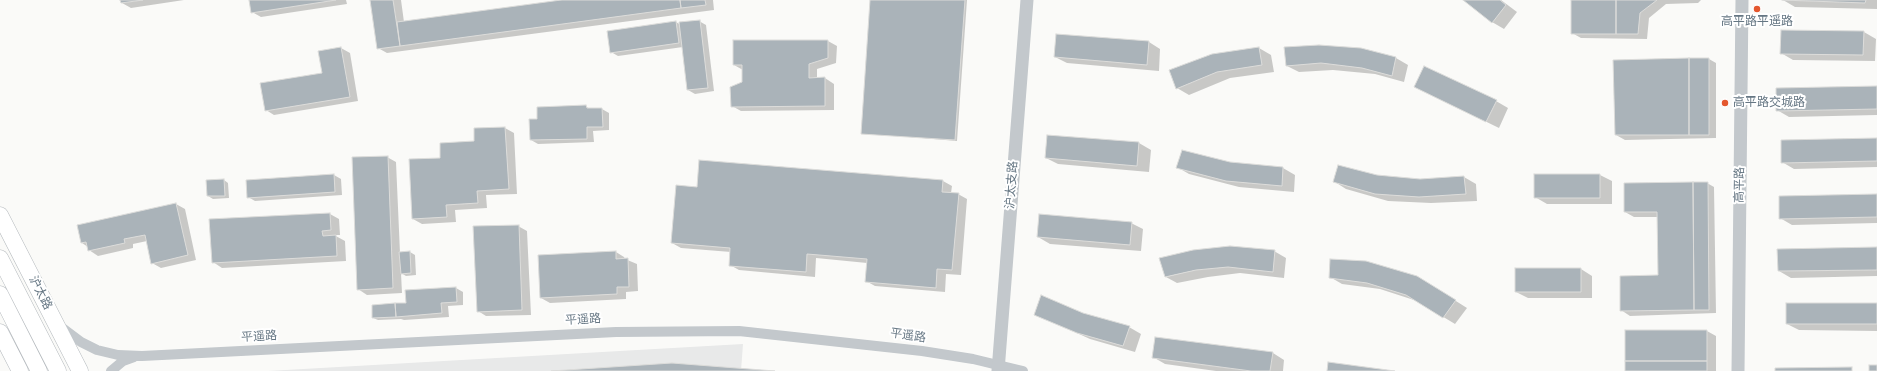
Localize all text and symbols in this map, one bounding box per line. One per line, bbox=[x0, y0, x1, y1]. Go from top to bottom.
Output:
marker: 高平路平遥路 bbox=[1752, 4, 1762, 14]
place label: 高平路平遥路 bbox=[1721, 15, 1793, 29]
place label: 高平路交城路 bbox=[1733, 96, 1805, 110]
marker: 高平路交城路 bbox=[1720, 98, 1730, 108]
street label: 沪太支路 bbox=[1003, 161, 1021, 209]
street label: 高平路 bbox=[1732, 167, 1748, 203]
street label: 沪太路 bbox=[25, 274, 55, 312]
street label: 平遥路 bbox=[565, 312, 601, 328]
street label: 平遥路 bbox=[889, 326, 927, 346]
street label: 平遥路 bbox=[241, 329, 277, 345]

